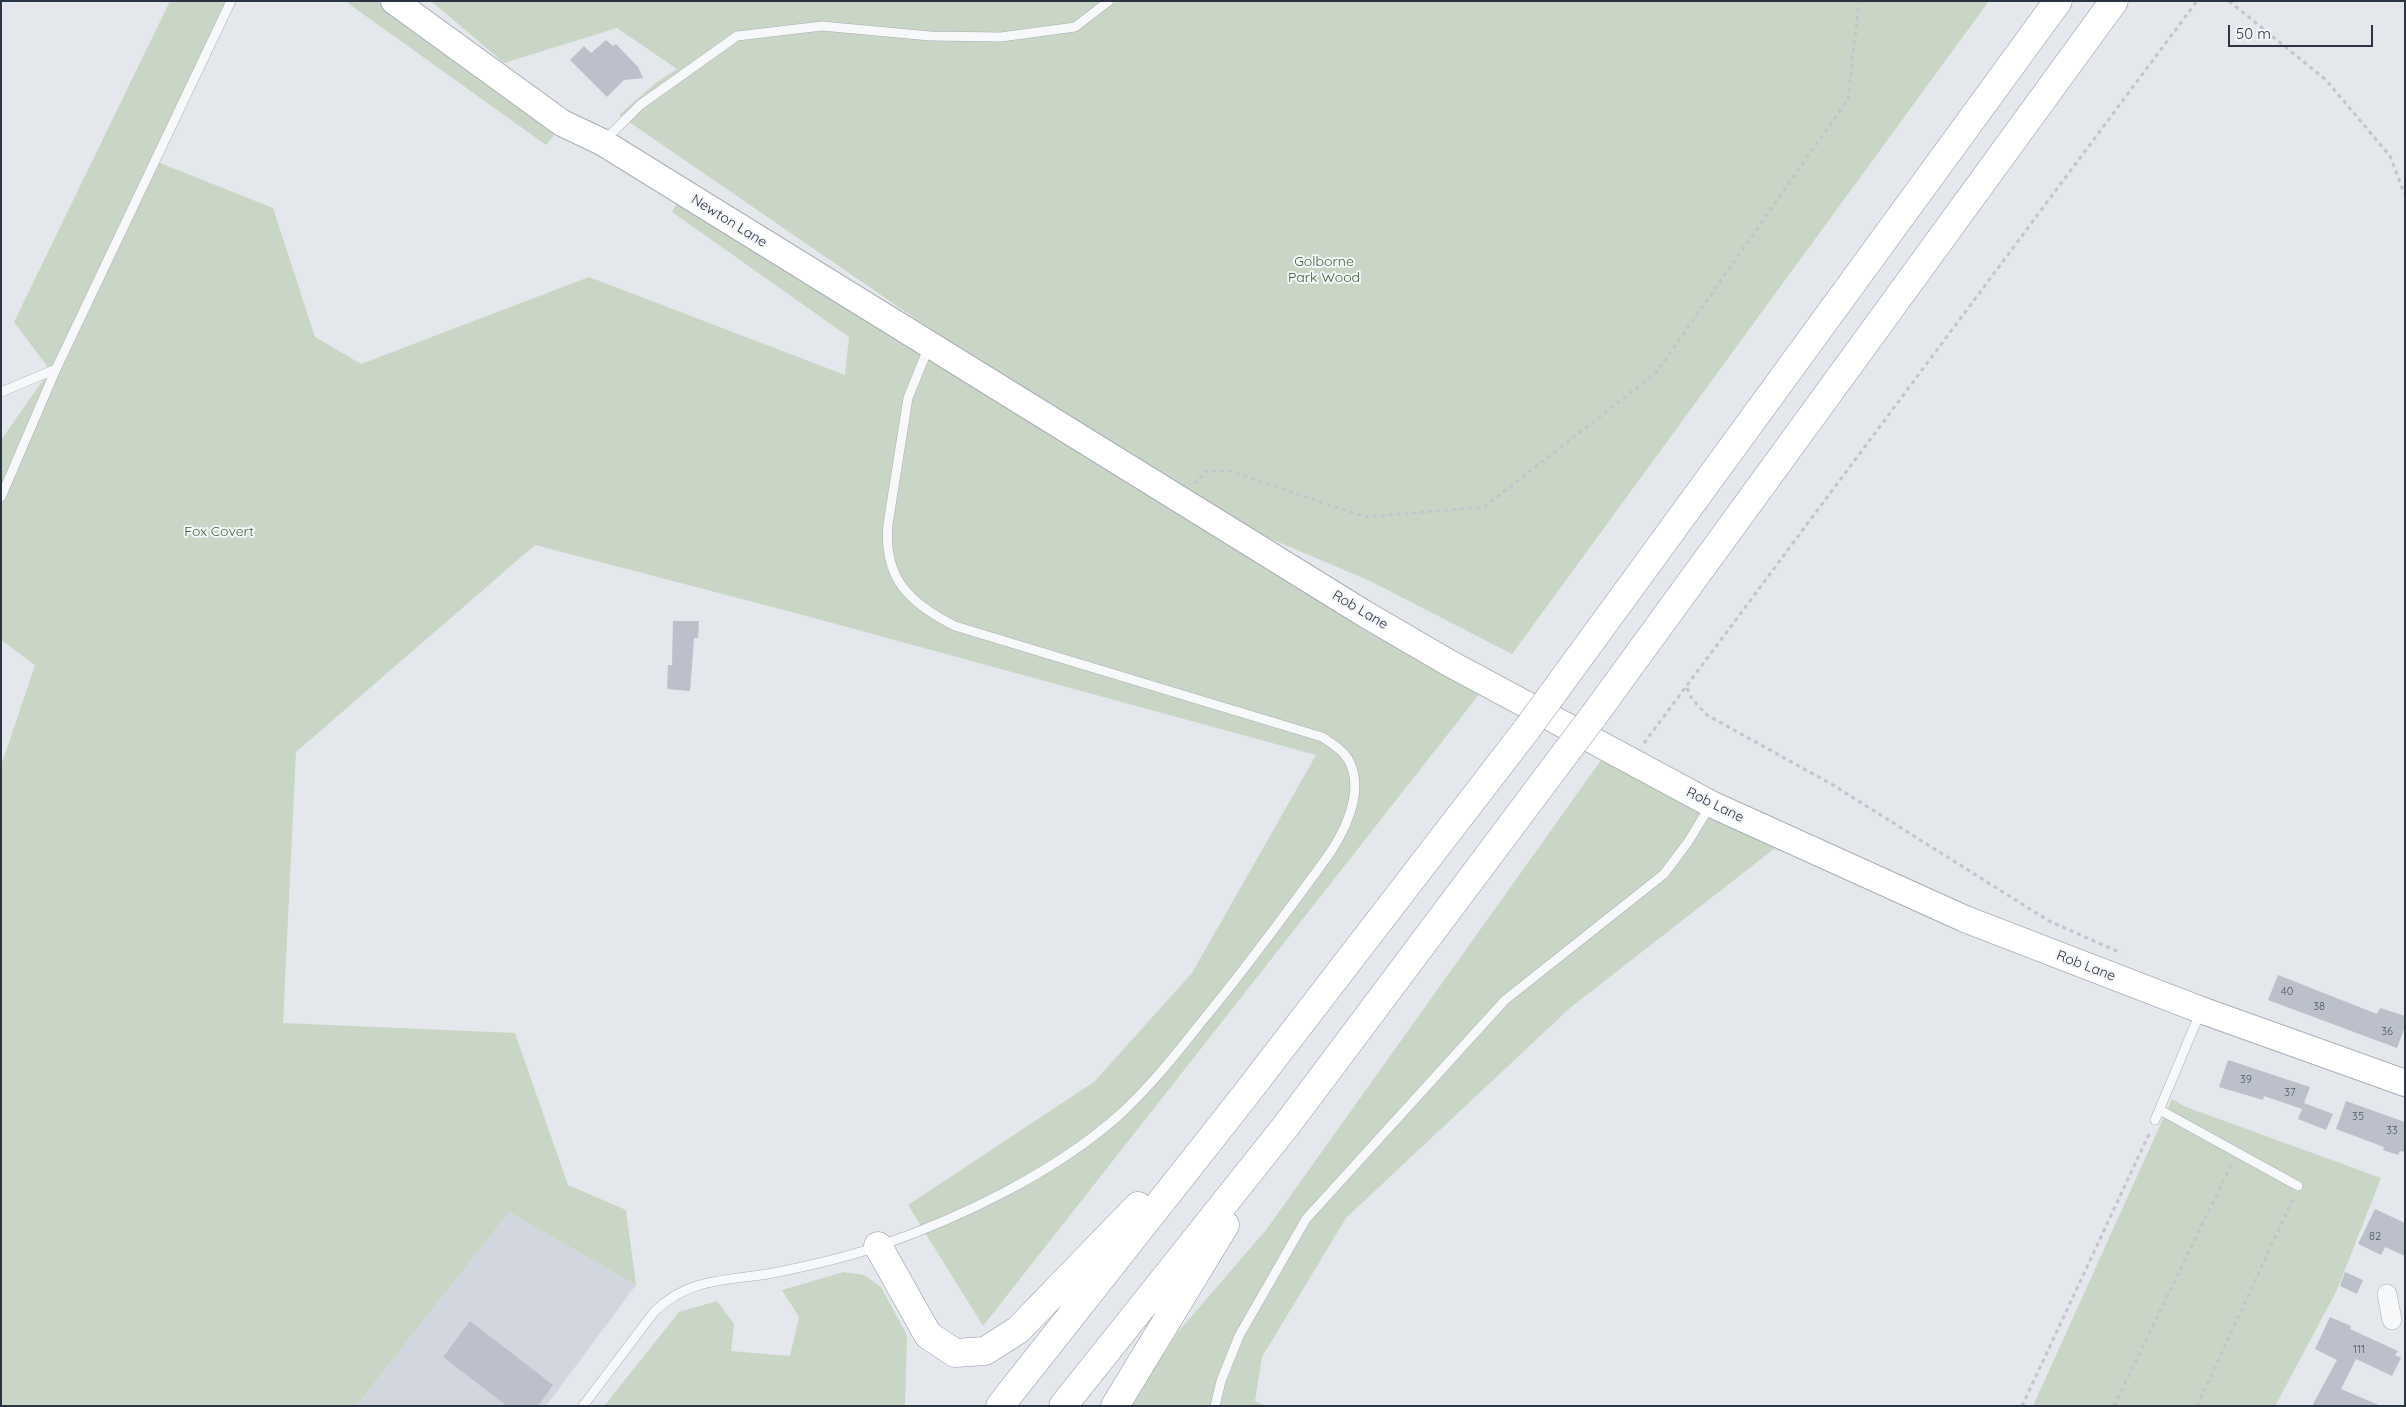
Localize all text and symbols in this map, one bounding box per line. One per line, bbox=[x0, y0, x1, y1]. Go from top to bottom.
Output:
scale bar bbox=[2231, 15, 2376, 47]
text: 50 m bbox=[2236, 24, 2271, 43]
street label: Newton Lane bbox=[688, 191, 770, 251]
park label: Golborne Park Wood bbox=[1288, 254, 1360, 286]
park label: Fox Covert bbox=[184, 524, 254, 540]
street label: Rob Lane bbox=[1329, 587, 1391, 633]
street label: Rob Lane bbox=[1683, 784, 1747, 826]
street label: Rob Lane bbox=[2054, 947, 2118, 985]
house number: 40 bbox=[2281, 985, 2293, 999]
house number: 38 bbox=[2313, 1000, 2325, 1014]
house number: 36 bbox=[2381, 1025, 2393, 1039]
house number: 39 bbox=[2240, 1073, 2252, 1087]
house number: 37 bbox=[2284, 1086, 2296, 1100]
house number: 35 bbox=[2352, 1110, 2364, 1124]
house number: 33 bbox=[2386, 1124, 2398, 1138]
house number: 82 bbox=[2369, 1230, 2381, 1244]
house number: 111 bbox=[2353, 1343, 2365, 1357]

